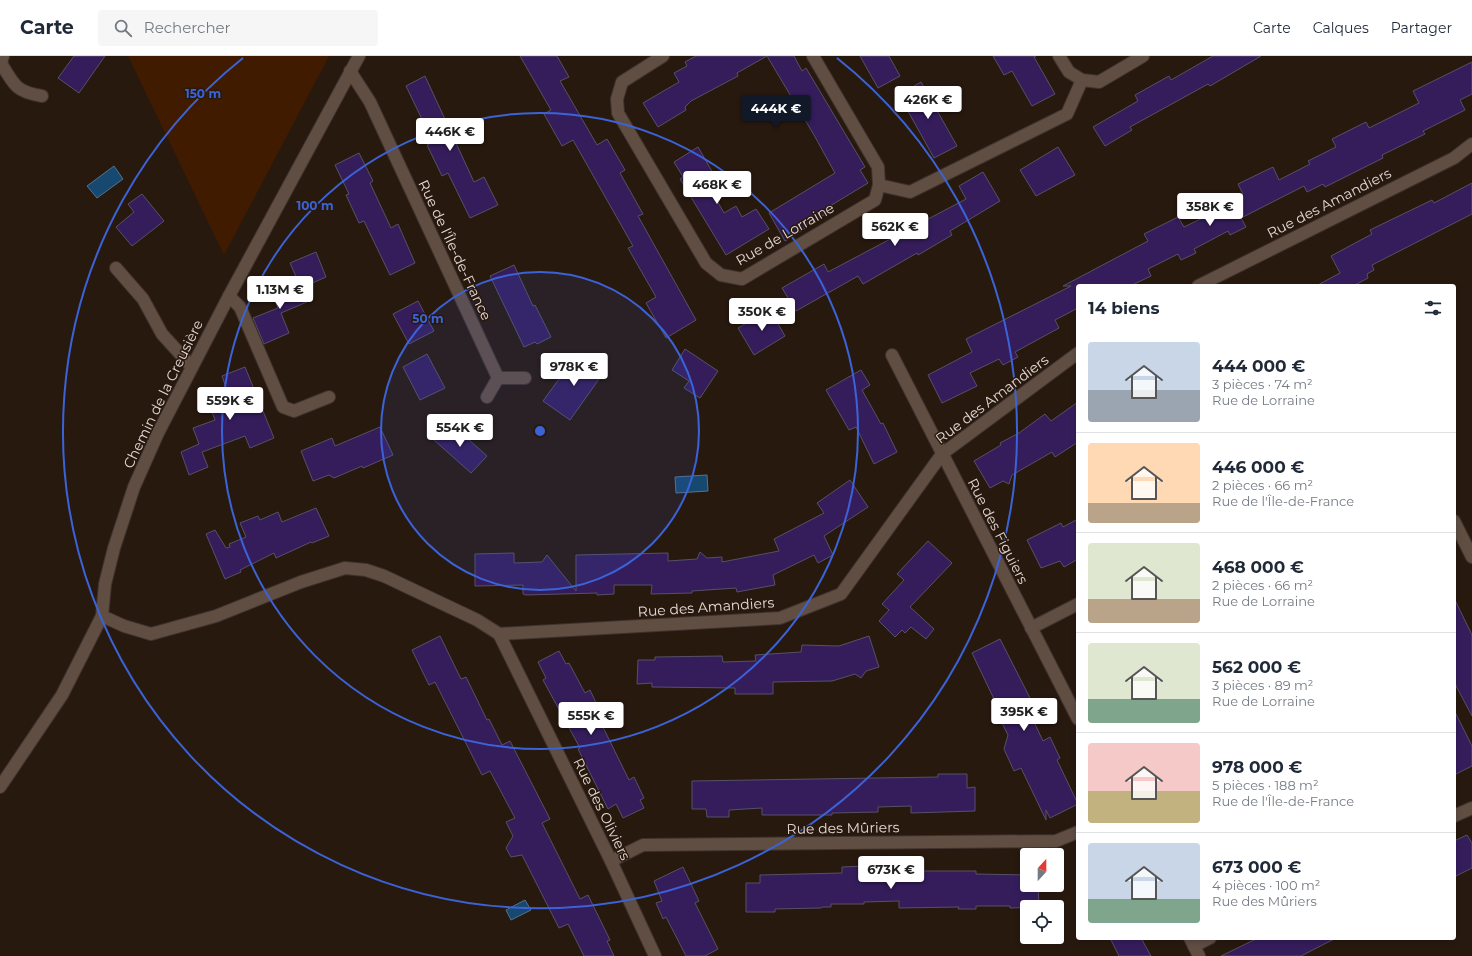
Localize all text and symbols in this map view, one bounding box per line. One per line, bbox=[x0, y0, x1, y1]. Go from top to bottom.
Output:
search box bbox=[98, 10, 378, 46]
text: Carte bbox=[20, 16, 74, 39]
icon: search bbox=[112, 17, 134, 39]
text: Rechercher bbox=[144, 18, 231, 37]
text: Carte bbox=[1253, 19, 1291, 37]
text: Calques bbox=[1313, 19, 1369, 37]
text: Partager bbox=[1391, 19, 1452, 37]
text: 150 m bbox=[185, 86, 221, 101]
pin: 426K € bbox=[895, 86, 961, 120]
text: 426K € bbox=[904, 91, 952, 107]
pin: 444K € bbox=[743, 95, 809, 129]
text: 444K € bbox=[751, 100, 801, 116]
pin: 446K € bbox=[417, 118, 483, 152]
text: 446K € bbox=[425, 123, 475, 139]
street label: Rue des Amandiers bbox=[1264, 164, 1394, 242]
pin: 468K € bbox=[684, 171, 750, 205]
text: 468K € bbox=[692, 176, 742, 192]
street label: Rue de l'Île-de-France bbox=[414, 177, 496, 323]
pin: 358K € bbox=[1177, 193, 1243, 227]
text: 100 m bbox=[297, 198, 333, 213]
text: 358K € bbox=[1186, 198, 1234, 214]
street label: Rue de Lorraine bbox=[733, 199, 837, 269]
pin: 562K € bbox=[862, 213, 928, 247]
text: 562K € bbox=[871, 218, 919, 234]
pin: 1.13M € bbox=[243, 276, 317, 310]
text: 1.13M € bbox=[256, 281, 304, 297]
icon: filters bbox=[1422, 297, 1444, 319]
pin: 350K € bbox=[729, 298, 795, 332]
text: 14 biens bbox=[1088, 298, 1160, 318]
text: 350K € bbox=[738, 303, 786, 319]
text: 50 m bbox=[412, 311, 444, 326]
street label: Chemin de la Creusière bbox=[119, 317, 207, 471]
street label: Rue des Amandiers bbox=[932, 351, 1052, 447]
pin: 978K € bbox=[541, 353, 607, 387]
text: 444 000 € bbox=[1212, 356, 1305, 376]
text: 978K € bbox=[550, 358, 598, 374]
icon: home bbox=[1120, 358, 1168, 406]
text: 3 pièces · 74 m² bbox=[1212, 376, 1313, 392]
pin: 559K € bbox=[197, 387, 263, 421]
text: 559K € bbox=[206, 392, 254, 408]
text: Rue de Lorraine bbox=[1212, 392, 1315, 408]
pin: 554K € bbox=[427, 414, 493, 448]
text: 554K € bbox=[436, 419, 484, 435]
centre of rings bbox=[533, 424, 547, 438]
text: 446 000 € bbox=[1212, 457, 1304, 477]
icon: home bbox=[1120, 459, 1168, 507]
street label: Rue des Figuiers bbox=[964, 475, 1033, 587]
text: 2 pièces · 66 m² bbox=[1212, 477, 1313, 493]
text: Rue de l'Île-de-France bbox=[1212, 493, 1354, 509]
text: 468 000 € bbox=[1212, 557, 1304, 577]
icon: home bbox=[1120, 559, 1168, 607]
text: 2 pièces · 66 m² bbox=[1212, 577, 1313, 593]
street label: Rue des Amandiers bbox=[637, 593, 775, 621]
text: Rue de Lorraine bbox=[1212, 593, 1315, 609]
text: 562 000 € bbox=[1212, 657, 1301, 677]
icon: home bbox=[1120, 659, 1168, 707]
text: 3 pièces · 89 m² bbox=[1212, 677, 1313, 693]
text: Rue de Lorraine bbox=[1212, 693, 1315, 709]
pin: 395K € bbox=[991, 698, 1057, 732]
pin: 555K € bbox=[558, 702, 624, 736]
text: 395K € bbox=[1000, 703, 1048, 719]
text: 555K € bbox=[568, 707, 614, 723]
street label: Rue des Oliviers bbox=[569, 755, 635, 863]
text: 978 000 € bbox=[1212, 757, 1302, 777]
icon: home bbox=[1120, 759, 1168, 807]
text: 5 pièces · 188 m² bbox=[1212, 777, 1319, 793]
text: Rue de l'Île-de-France bbox=[1212, 793, 1354, 809]
street label: Rue des Mûriers bbox=[786, 818, 900, 838]
north arrow bbox=[1020, 848, 1064, 892]
map controls bbox=[1020, 848, 1064, 944]
pin: 673K € bbox=[858, 856, 924, 890]
text: 673 000 € bbox=[1212, 857, 1301, 877]
icon: home bbox=[1120, 859, 1168, 907]
text: 673K € bbox=[867, 861, 915, 877]
text: 4 pièces · 100 m² bbox=[1212, 877, 1320, 893]
text: Rue des Mûriers bbox=[1212, 893, 1317, 909]
button: locate bbox=[1020, 900, 1064, 944]

